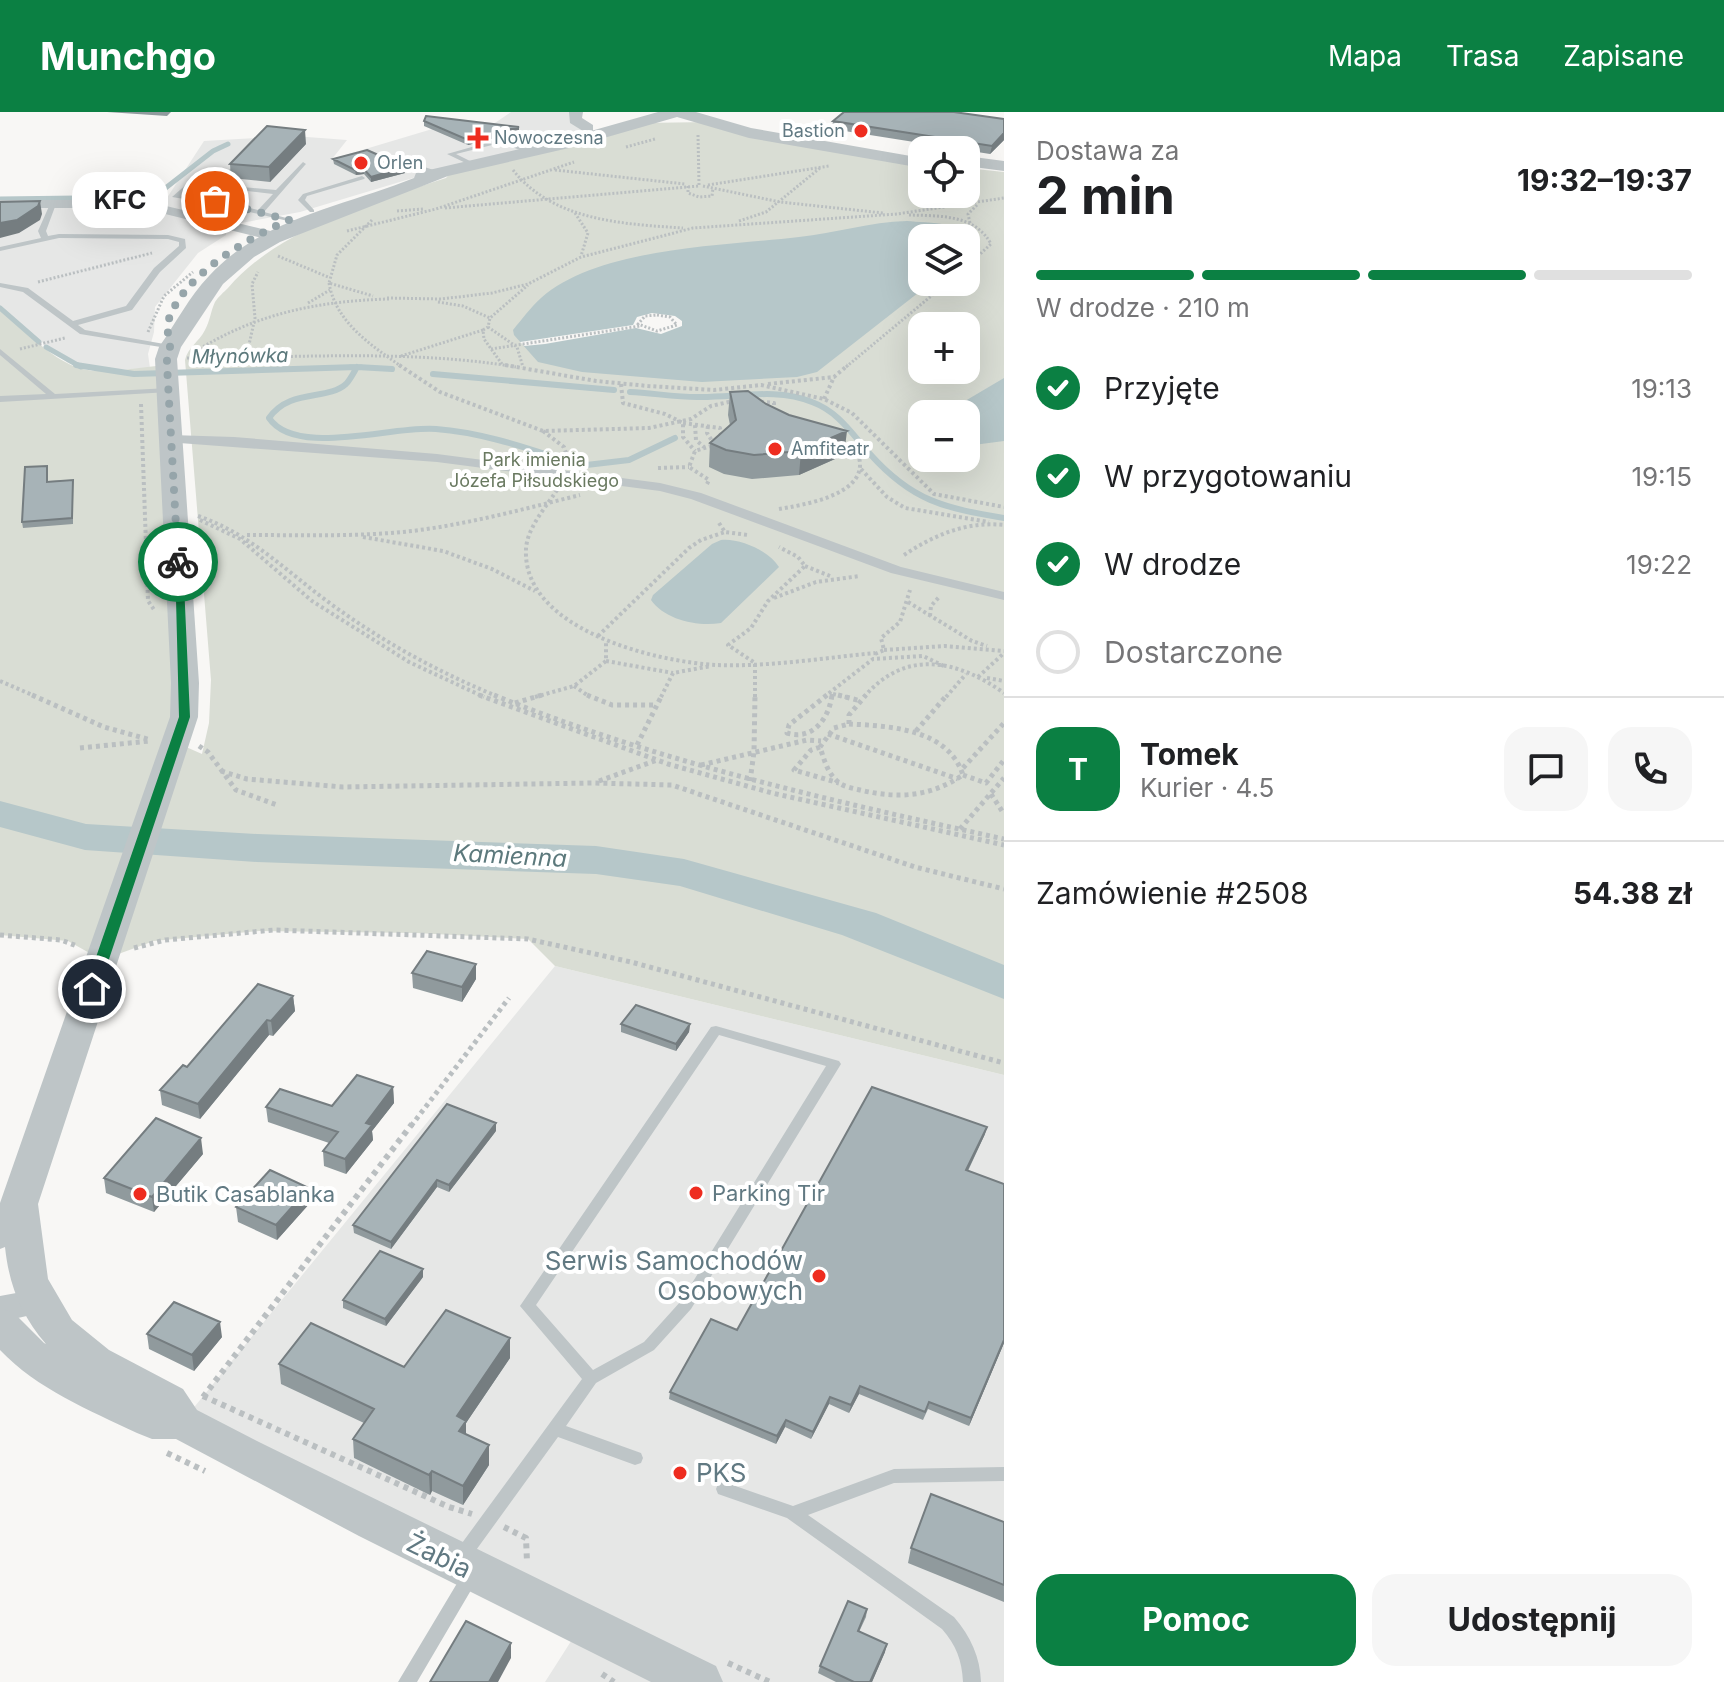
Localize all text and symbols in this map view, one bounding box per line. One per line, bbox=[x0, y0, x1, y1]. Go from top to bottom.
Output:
text: Munchgo bbox=[40, 33, 216, 79]
text: Mapa bbox=[1328, 39, 1402, 73]
text: Trasa bbox=[1446, 39, 1519, 73]
text: Zapisane bbox=[1563, 39, 1684, 73]
place label: Bastion bbox=[782, 120, 845, 141]
marker: Bastion bbox=[852, 122, 870, 140]
place label: Nowoczesna bbox=[494, 127, 604, 148]
marker: Nowoczesna bbox=[469, 129, 487, 147]
text: Dostawa za bbox=[1036, 135, 1179, 166]
map controls bbox=[908, 136, 980, 472]
button: locate bbox=[908, 136, 980, 208]
place label: Orlen bbox=[377, 152, 423, 173]
marker: Orlen bbox=[352, 154, 370, 172]
text: 19:32–19:37 bbox=[1517, 162, 1692, 198]
text: 2 min bbox=[1036, 164, 1175, 227]
pin bbox=[181, 167, 249, 235]
callout: KFC bbox=[71, 173, 167, 229]
icon: bag bbox=[193, 179, 237, 223]
text: KFC bbox=[93, 184, 147, 215]
button: layers bbox=[908, 224, 980, 296]
text: W drodze · 210 m bbox=[1036, 292, 1250, 323]
button: + bbox=[908, 312, 980, 384]
water label: Młynówka bbox=[191, 343, 289, 369]
icon: check bbox=[1036, 366, 1080, 410]
text: Przyjęte bbox=[1104, 370, 1220, 406]
text: 19:13 bbox=[1631, 373, 1692, 404]
button: − bbox=[908, 400, 980, 472]
place label: Amfiteatr bbox=[791, 438, 870, 459]
marker: Amfiteatr bbox=[766, 440, 784, 458]
park label: Park imienia Józefa Piłsudskiego bbox=[449, 449, 619, 491]
icon: check bbox=[1036, 454, 1080, 498]
text: W przygotowaniu bbox=[1104, 458, 1352, 494]
text: 19:15 bbox=[1631, 461, 1692, 492]
courier bbox=[138, 522, 218, 602]
icon: bike bbox=[156, 540, 200, 584]
icon: check bbox=[1036, 542, 1080, 586]
text: W drodze bbox=[1104, 546, 1241, 582]
text: 19:22 bbox=[1626, 549, 1692, 580]
text: Dostarczone bbox=[1104, 634, 1283, 670]
button: chat bbox=[1504, 727, 1588, 811]
button: phone bbox=[1608, 727, 1692, 811]
text: Tomek bbox=[1140, 736, 1239, 772]
text: T bbox=[1068, 751, 1088, 787]
text: Kurier · 4.5 bbox=[1140, 772, 1274, 803]
water label: Kamienna bbox=[453, 838, 568, 873]
text: Zamówienie #2508 bbox=[1036, 875, 1309, 911]
text: 54.38 zł bbox=[1573, 875, 1692, 911]
pin bbox=[58, 955, 126, 1023]
icon: home bbox=[70, 967, 114, 1011]
place label: Parking Tir bbox=[712, 1180, 825, 1206]
place label: Butik Casablanka bbox=[156, 1181, 335, 1207]
marker: Parking Tir bbox=[687, 1184, 705, 1202]
marker: Butik Casablanka bbox=[131, 1185, 149, 1203]
place label: Serwis Samochodów Osobowych bbox=[545, 1245, 803, 1306]
marker: Serwis Samochodów Osobowych bbox=[810, 1267, 828, 1285]
place label: PKS bbox=[696, 1457, 747, 1488]
marker: PKS bbox=[671, 1464, 689, 1482]
street label: Żabia bbox=[402, 1527, 476, 1584]
button: Pomoc bbox=[1036, 1574, 1356, 1666]
button: Udostępnij bbox=[1372, 1574, 1692, 1666]

